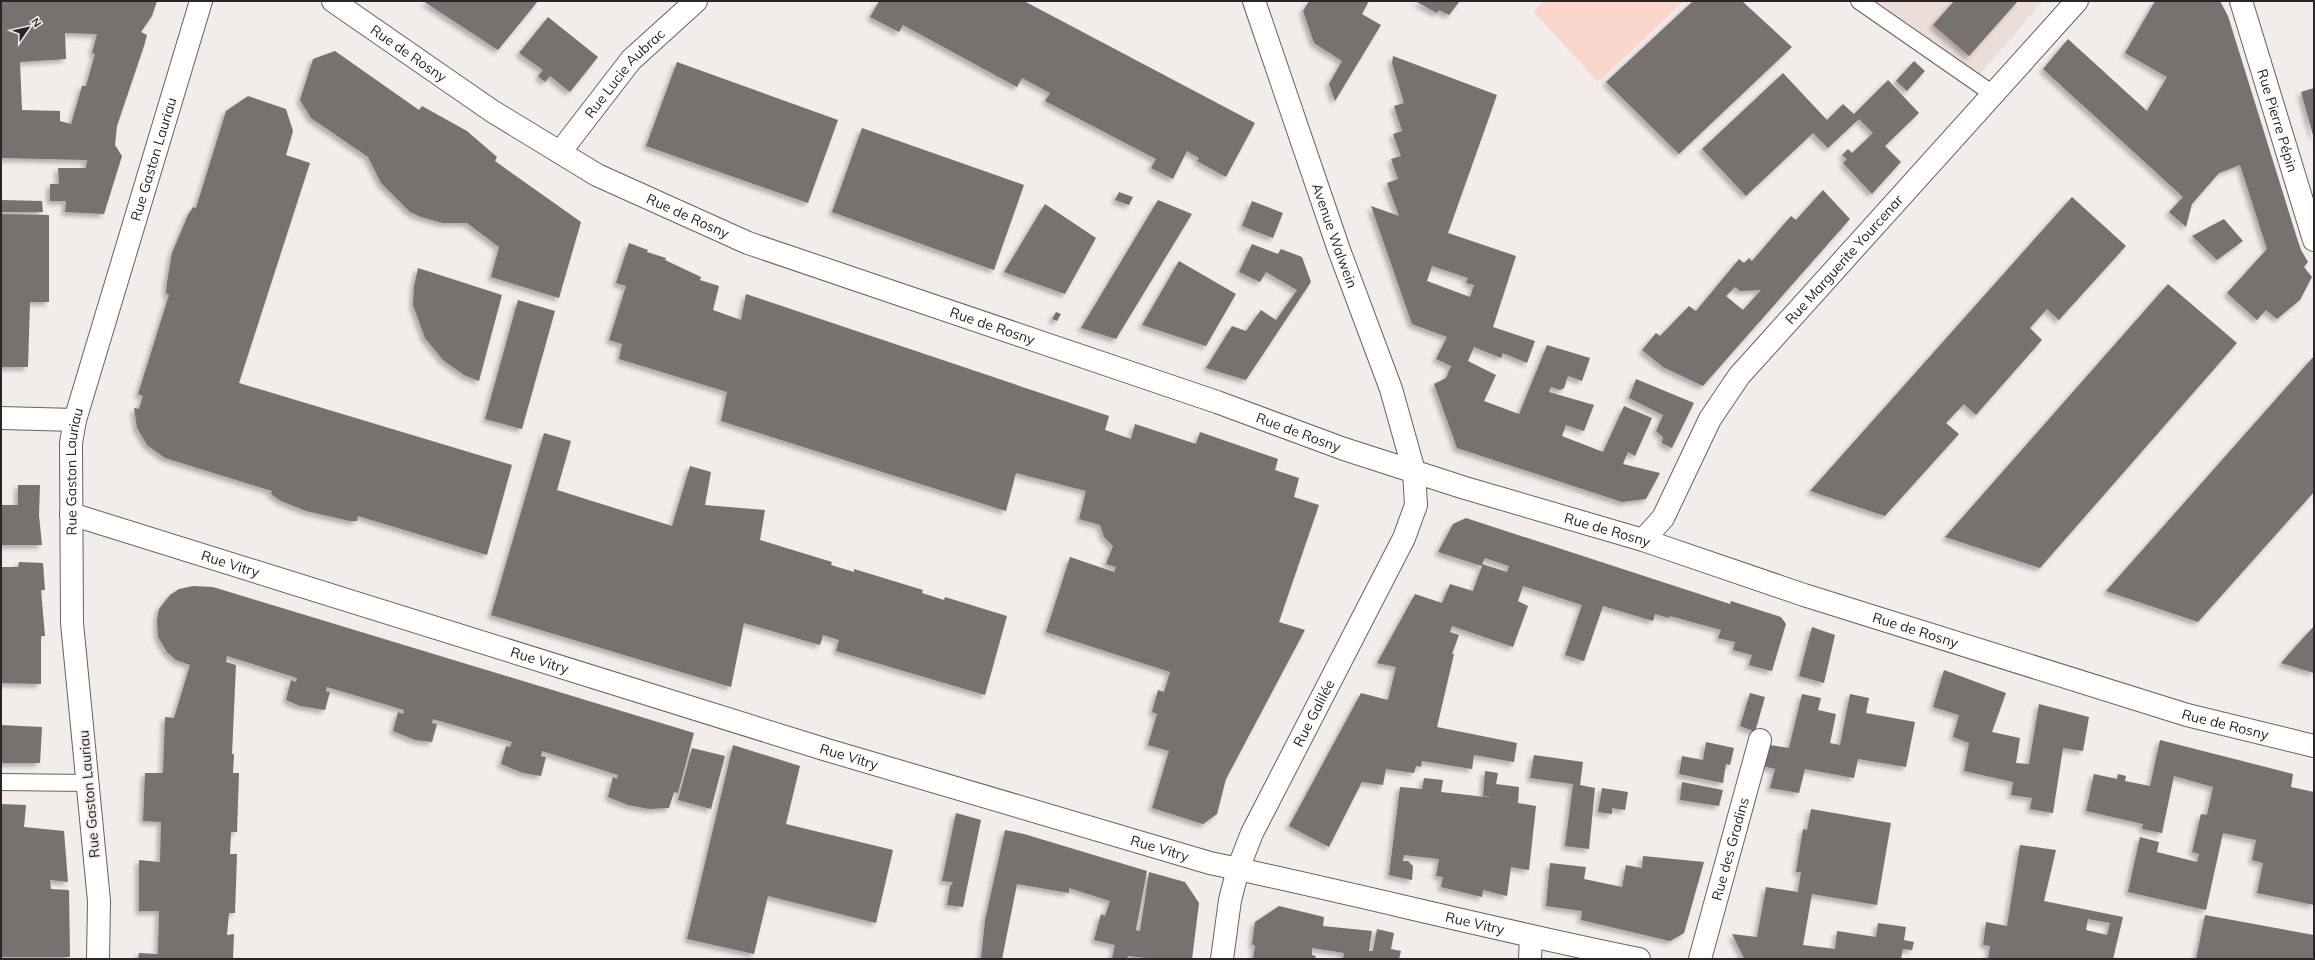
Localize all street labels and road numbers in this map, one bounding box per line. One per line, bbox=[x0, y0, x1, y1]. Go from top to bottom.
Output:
street label: Rue de Rosny bbox=[367, 21, 451, 86]
street label: Rue Lucie Aubrac bbox=[581, 25, 669, 122]
street label: Rue Pierre Pépin bbox=[2253, 67, 2302, 174]
street label: Rue Gaston Lauriau bbox=[126, 95, 181, 223]
street label: Avenue Walwein bbox=[1308, 181, 1361, 291]
street label: Rue de Rosny bbox=[644, 189, 733, 243]
street label: Rue Marguerite Yourcenar bbox=[1781, 190, 1907, 328]
street label: Rue de Rosny bbox=[947, 303, 1038, 349]
street label: Rue Gaston Lauriau bbox=[62, 405, 87, 536]
street label: Rue de Rosny bbox=[1254, 408, 1344, 456]
street label: Rue de Rosny bbox=[1562, 508, 1653, 551]
street label: Rue Vitry bbox=[199, 546, 262, 581]
street label: Rue de Rosny bbox=[1870, 608, 1961, 652]
street label: Rue Vitry bbox=[508, 643, 572, 678]
street label: Rue Galilée bbox=[1289, 677, 1338, 750]
street label: Rue de Rosny bbox=[2180, 705, 2271, 744]
street label: Rue Gaston Lauriau bbox=[74, 729, 104, 859]
street label: Rue Vitry bbox=[818, 739, 881, 774]
street label: Rue des Gradins bbox=[1707, 795, 1753, 903]
street label: Rue Vitry bbox=[1128, 831, 1192, 865]
street label: Rue Vitry bbox=[1444, 908, 1507, 939]

